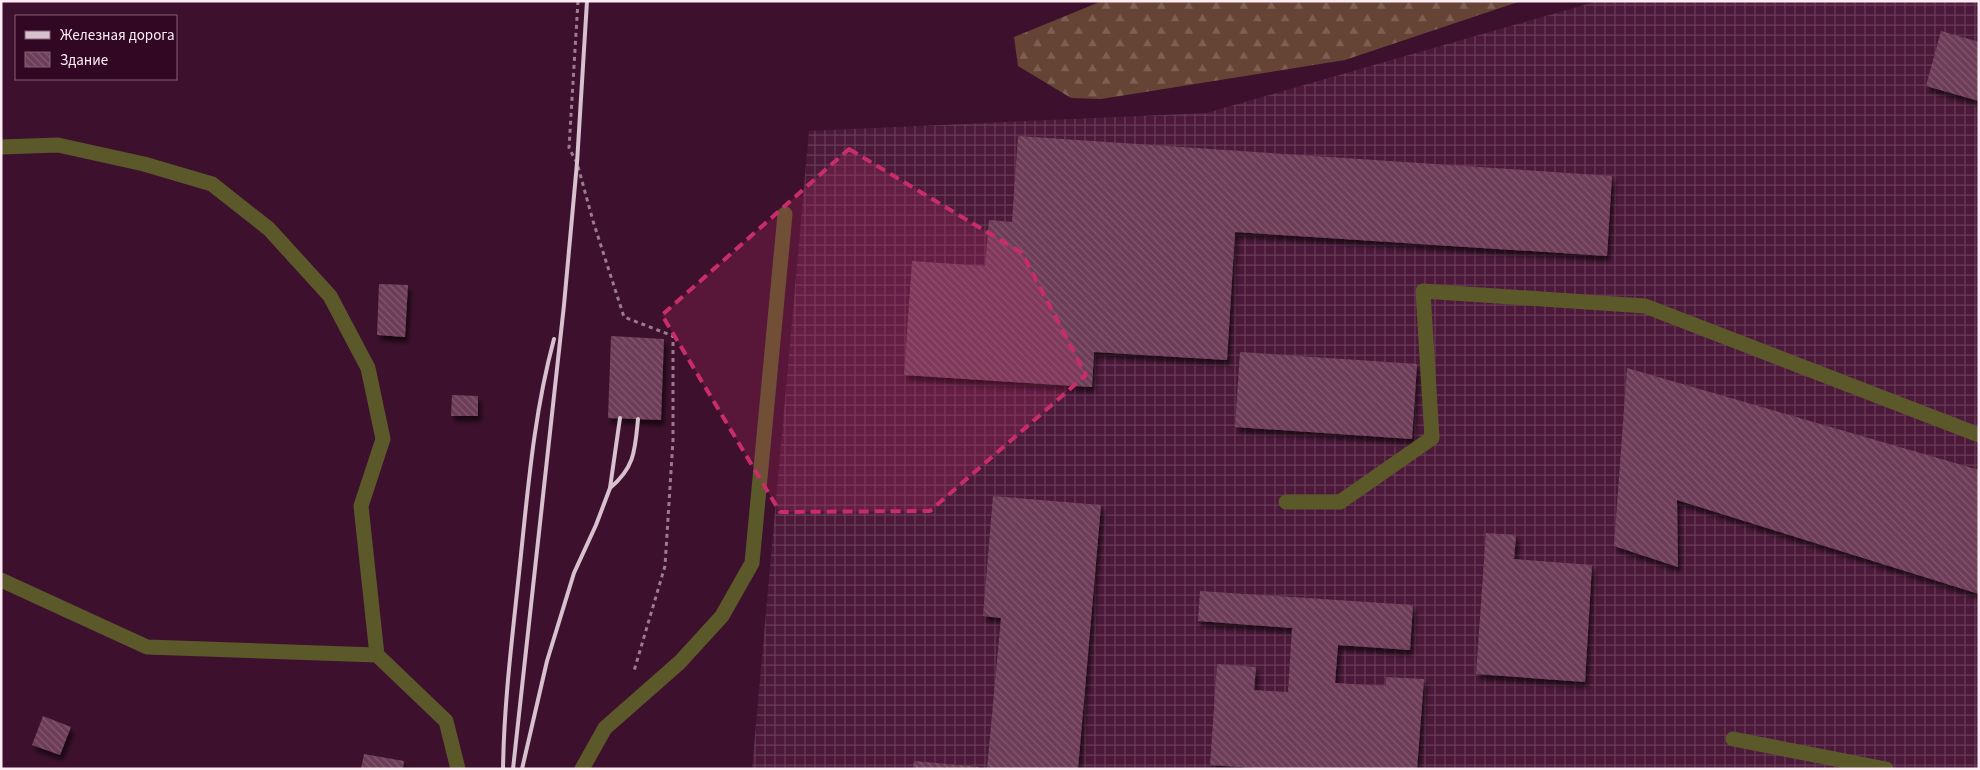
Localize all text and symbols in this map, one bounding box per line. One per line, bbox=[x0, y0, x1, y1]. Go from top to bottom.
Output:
legend bbox=[15, 15, 178, 80]
text: Железная дорога bbox=[60, 25, 175, 46]
text: Здание bbox=[60, 50, 108, 71]

